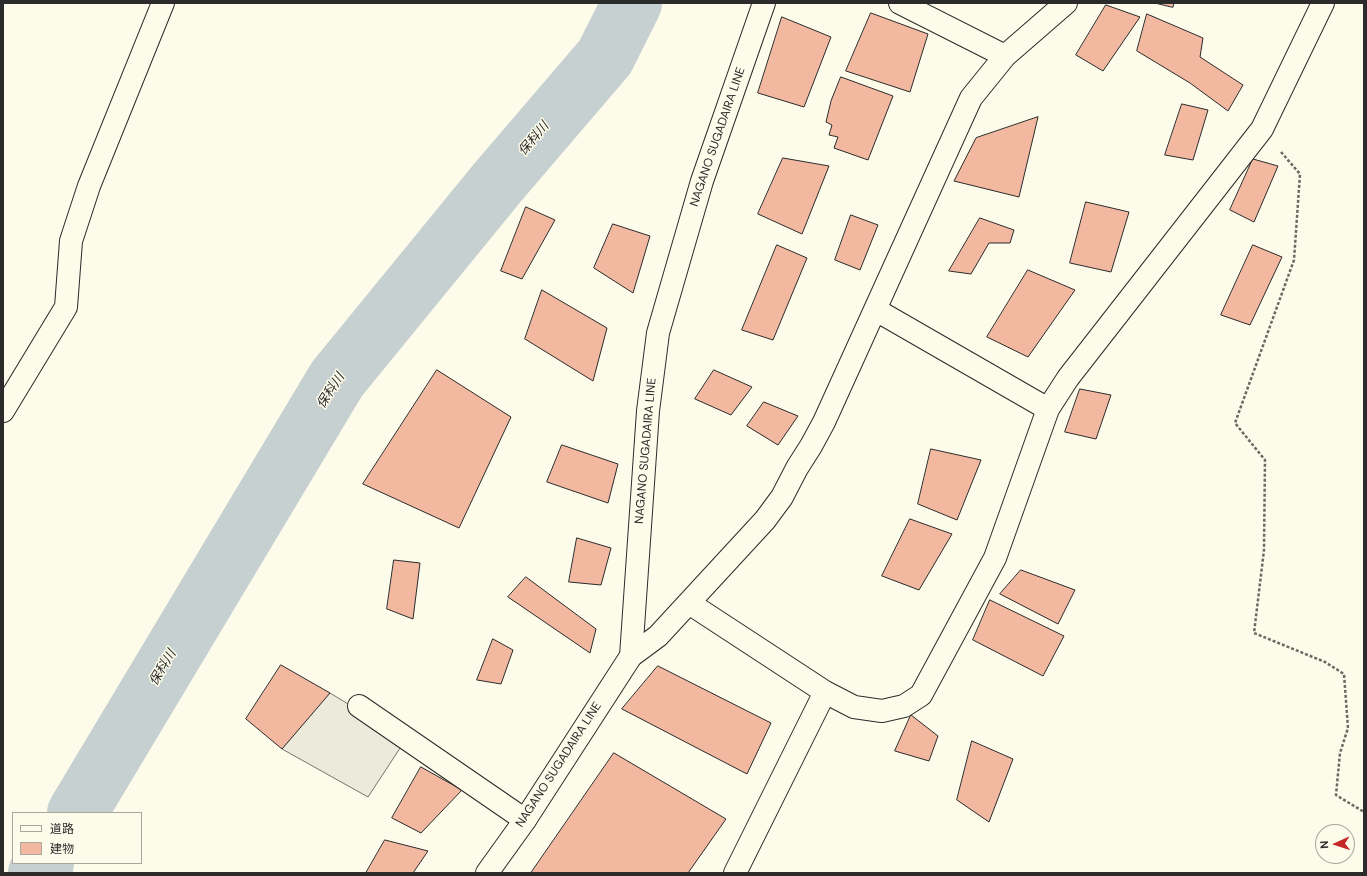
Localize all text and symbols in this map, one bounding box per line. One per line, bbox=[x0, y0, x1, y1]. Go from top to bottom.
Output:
street label: NAGANO SUGADAIRA LINE bbox=[687, 65, 749, 209]
water label: 保科川 bbox=[515, 119, 553, 159]
water label: 保科川 bbox=[314, 370, 348, 412]
street label: NAGANO SUGADAIRA LINE bbox=[632, 377, 660, 525]
water label: 保科川 bbox=[146, 647, 180, 689]
street label: NAGANO SUGADAIRA LINE bbox=[513, 700, 605, 830]
legend bbox=[12, 812, 142, 864]
text: 道路 bbox=[50, 821, 74, 837]
north arrow bbox=[1315, 824, 1355, 864]
text: N bbox=[1317, 840, 1331, 849]
text: 建物 bbox=[50, 841, 74, 857]

